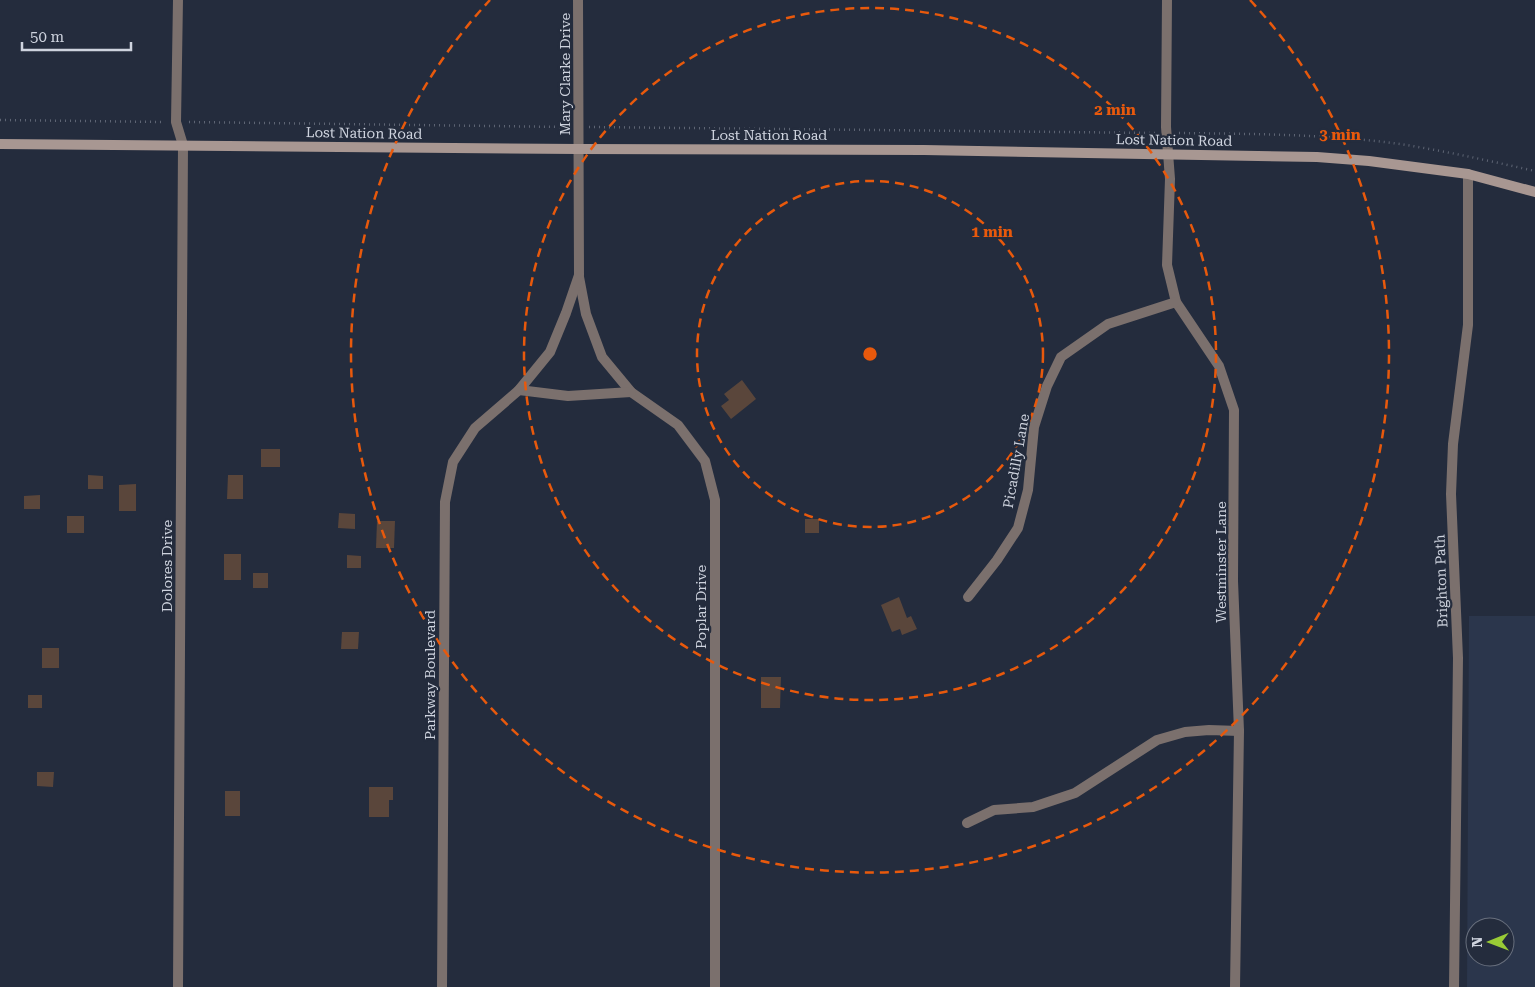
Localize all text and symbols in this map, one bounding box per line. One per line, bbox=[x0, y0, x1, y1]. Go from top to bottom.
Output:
street label: Mary Clarke Drive bbox=[557, 12, 573, 135]
scale bar bbox=[22, 20, 131, 52]
text: 50 m bbox=[30, 28, 65, 46]
text: 2 min bbox=[1094, 101, 1136, 119]
street label: Lost Nation Road bbox=[306, 124, 422, 142]
text: 3 min bbox=[1319, 126, 1361, 144]
street label: Lost Nation Road bbox=[711, 127, 827, 143]
street label: Lost Nation Road bbox=[1116, 131, 1232, 149]
text: 1 min bbox=[971, 223, 1013, 241]
centre of rings bbox=[861, 345, 879, 363]
street label: Picadilly Lane bbox=[1000, 412, 1032, 510]
street label: Westminster Lane bbox=[1213, 501, 1229, 623]
street label: Dolores Drive bbox=[159, 519, 175, 612]
street label: Brighton Path bbox=[1431, 534, 1451, 628]
street label: Poplar Drive bbox=[693, 565, 709, 649]
street label: Parkway Boulevard bbox=[422, 610, 438, 740]
north arrow bbox=[1465, 917, 1515, 967]
text: N bbox=[1469, 936, 1485, 948]

